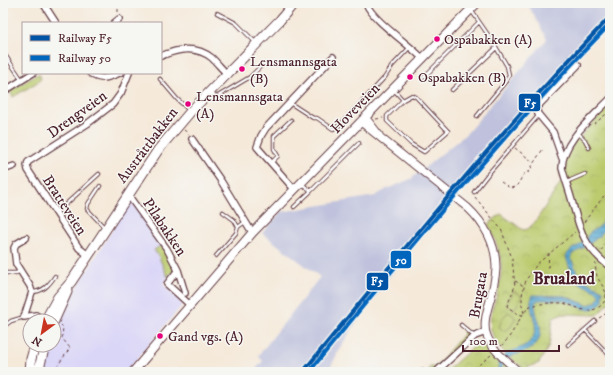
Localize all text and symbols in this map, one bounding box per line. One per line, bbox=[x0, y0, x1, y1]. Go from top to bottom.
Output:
legend bbox=[22, 22, 162, 74]
text: Railway F5 bbox=[58, 31, 112, 46]
place label: Ospabakken (A) bbox=[444, 31, 532, 49]
marker: Ospabakken (A) bbox=[432, 34, 442, 44]
text: Railway 50 bbox=[58, 51, 111, 66]
place label: Lensmannsgata (B) bbox=[250, 53, 337, 88]
marker: Lensmannsgata (B) bbox=[237, 64, 247, 74]
place label: Ospabakken (B) bbox=[418, 69, 506, 87]
marker: Ospabakken (B) bbox=[405, 72, 415, 82]
street label: Hoveveien bbox=[327, 79, 384, 138]
street label: Drengveien bbox=[44, 86, 111, 142]
place label: Lensmannsgata (A) bbox=[196, 88, 283, 123]
line badge: F5 bbox=[518, 93, 541, 112]
text: F5 bbox=[524, 97, 537, 111]
marker: Lensmannsgata (A) bbox=[183, 99, 193, 109]
street label: Austråttbakken bbox=[113, 103, 182, 187]
street label: Bratteveien bbox=[38, 172, 91, 239]
street label: Pilabakken bbox=[138, 195, 191, 260]
line badge: 50 bbox=[390, 250, 412, 269]
text: 50 bbox=[394, 254, 407, 268]
district label: Brualand bbox=[533, 268, 596, 290]
street label: Brugata bbox=[465, 270, 492, 320]
line badge: F5 bbox=[366, 272, 389, 291]
text: F5 bbox=[371, 275, 384, 289]
north arrow bbox=[22, 313, 62, 353]
scale bar bbox=[463, 327, 559, 353]
place label: Gand vgs. (A) bbox=[168, 328, 243, 346]
marker: Gand vgs. (A) bbox=[155, 331, 165, 341]
text: N bbox=[30, 332, 45, 349]
text: 100 m bbox=[469, 334, 498, 349]

